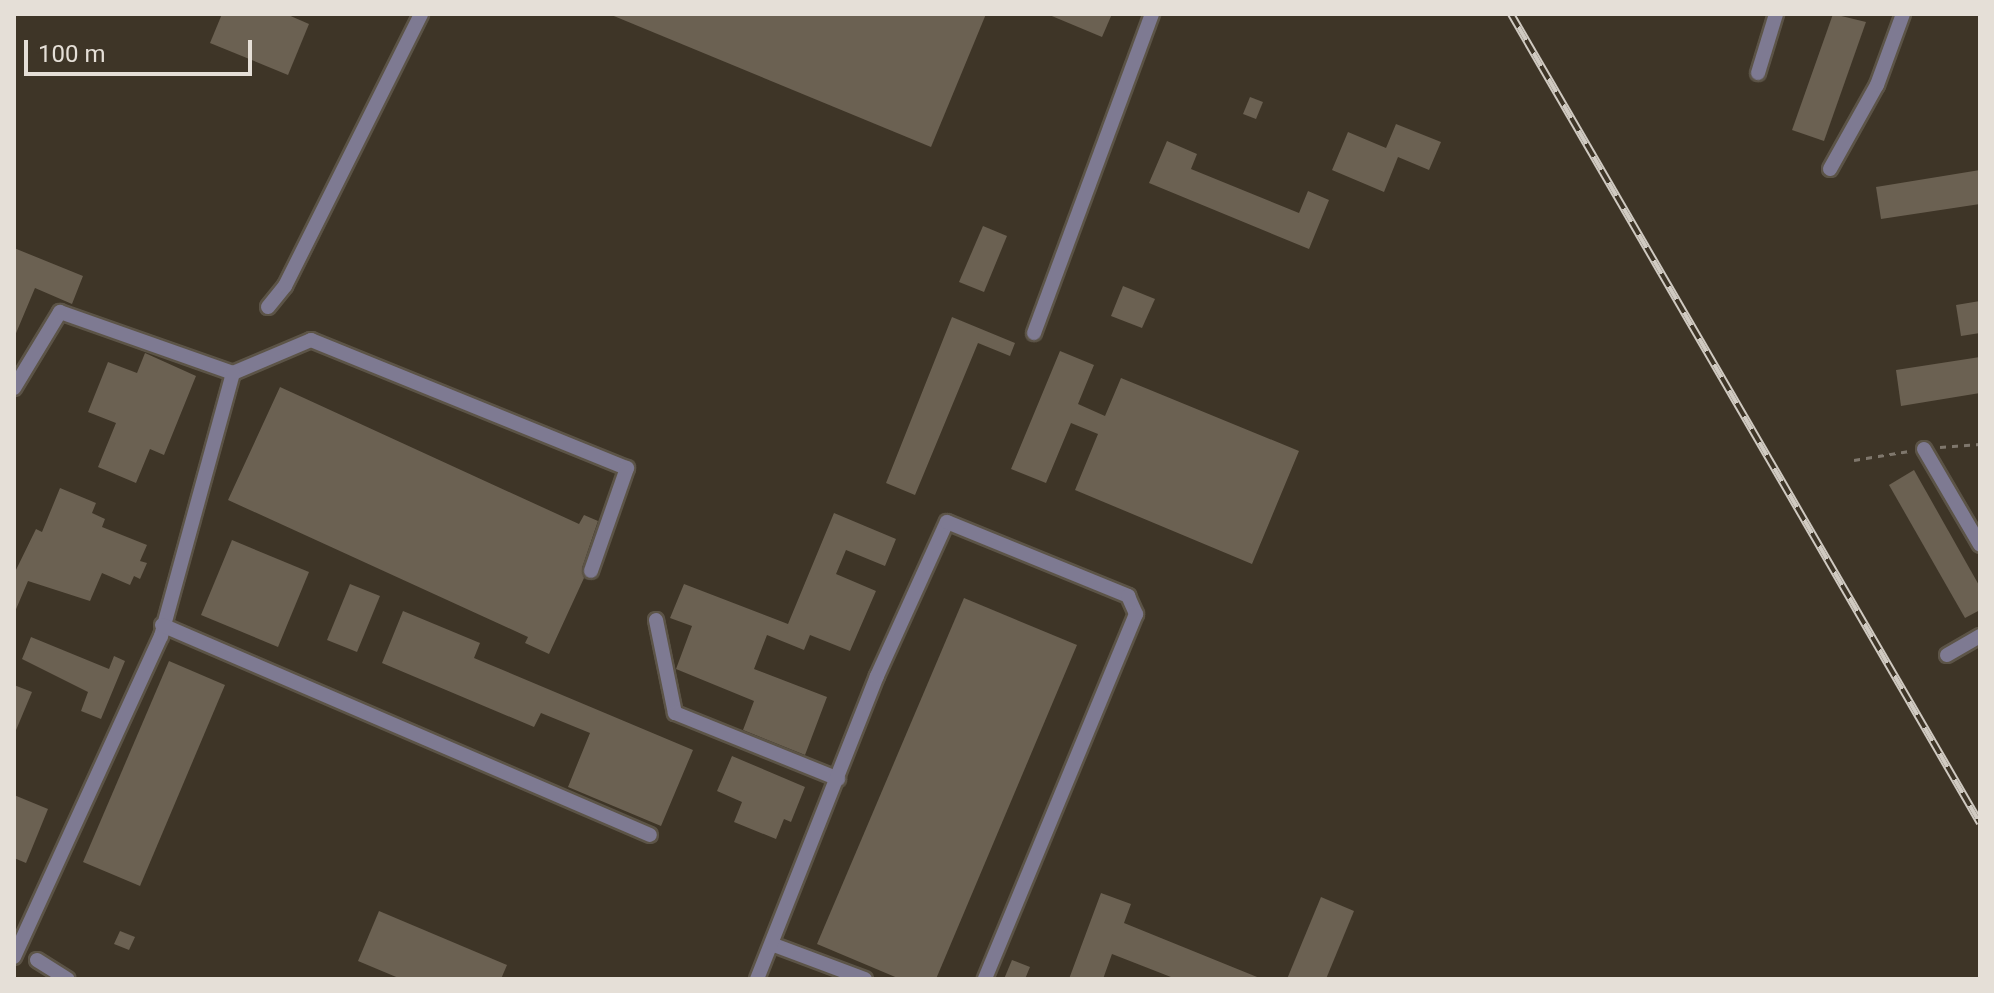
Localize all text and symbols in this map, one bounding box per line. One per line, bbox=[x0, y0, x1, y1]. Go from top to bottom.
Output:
scale bar bbox=[28, 24, 256, 74]
text: 100 m bbox=[38, 40, 105, 68]

